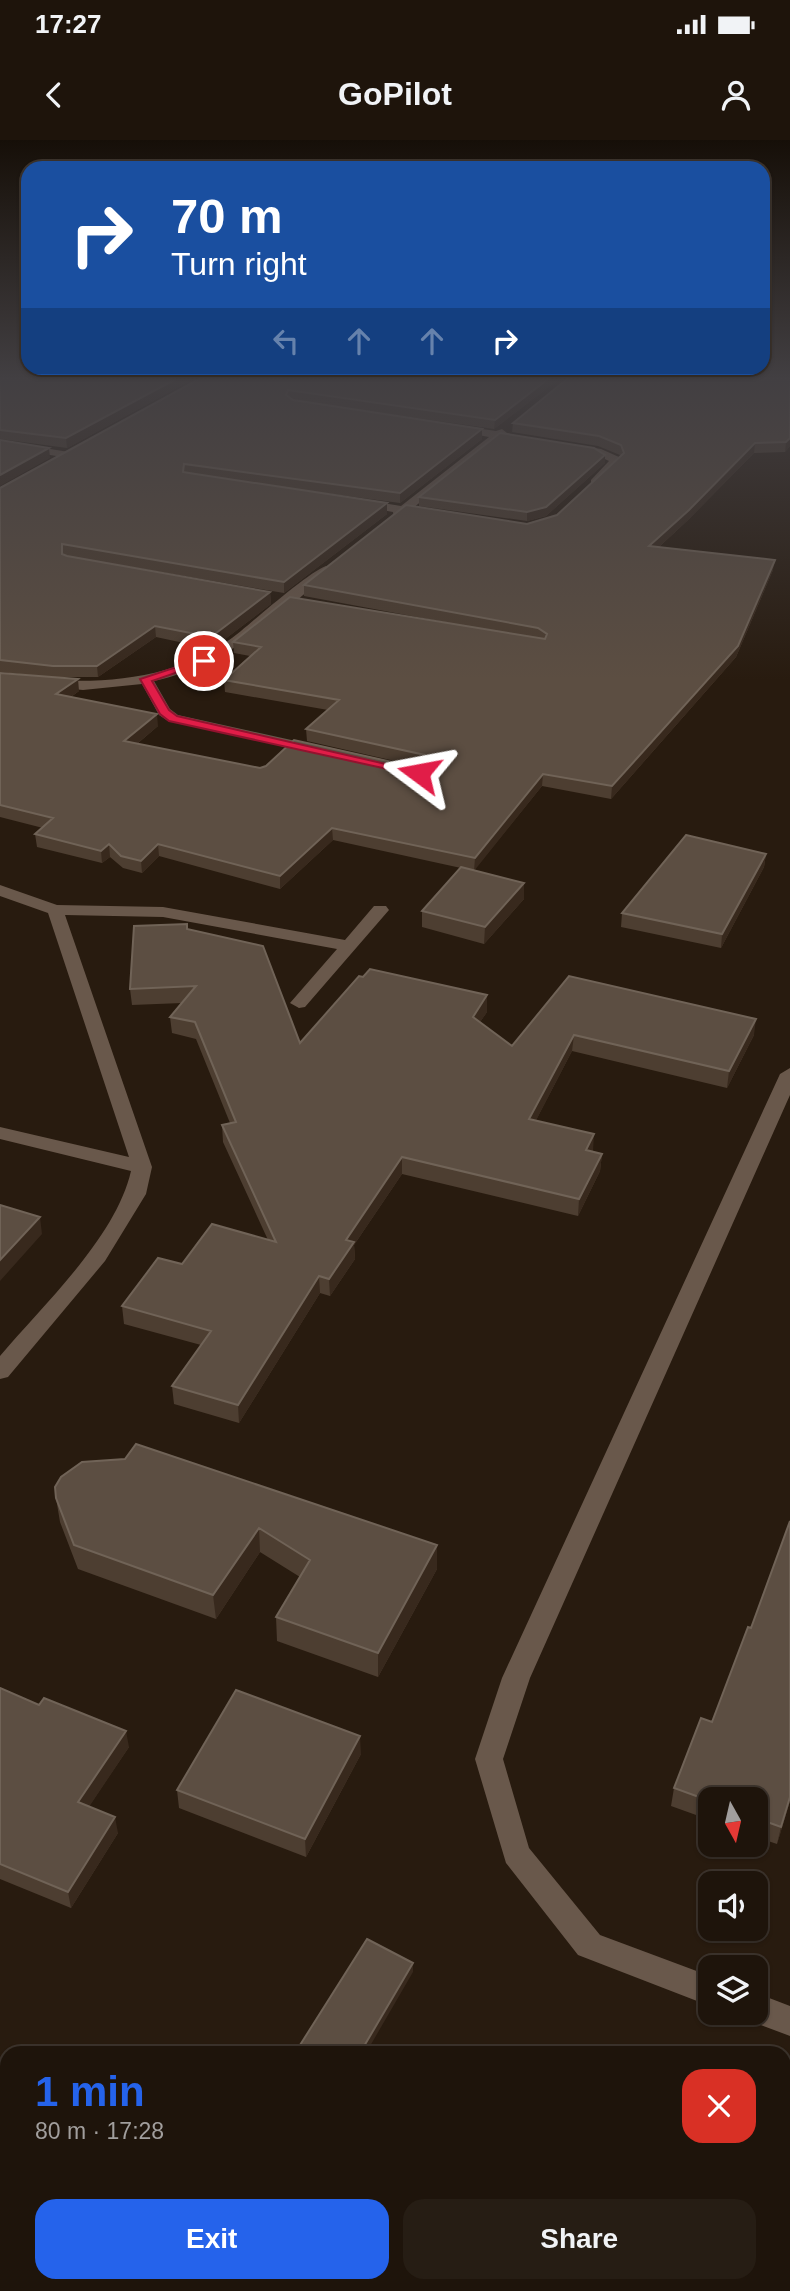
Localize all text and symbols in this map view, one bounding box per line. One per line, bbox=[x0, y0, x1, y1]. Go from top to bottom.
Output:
text: 17:27 bbox=[35, 9, 102, 39]
icon: back bbox=[35, 76, 73, 114]
text: GoPilot bbox=[338, 76, 452, 112]
icon: person bbox=[717, 76, 755, 114]
icon: right bbox=[56, 189, 147, 280]
text: 70 m bbox=[171, 189, 283, 243]
text: Turn right bbox=[171, 246, 307, 282]
icon: left bbox=[267, 322, 305, 360]
icon: ahead bbox=[340, 322, 378, 360]
icon: ahead bbox=[413, 322, 451, 360]
icon: right bbox=[486, 322, 524, 360]
pin bbox=[174, 631, 234, 691]
icon: arrive bbox=[185, 642, 223, 680]
position arrow bbox=[382, 736, 456, 810]
north arrow bbox=[698, 1787, 768, 1857]
map controls bbox=[698, 1787, 768, 2025]
button: sound bbox=[698, 1871, 768, 1941]
button: layers bbox=[698, 1955, 768, 2025]
text: 1 min bbox=[35, 2068, 145, 2115]
button: close bbox=[682, 2069, 756, 2143]
text: 80 m · 17:28 bbox=[35, 2118, 164, 2144]
button: Exit bbox=[35, 2199, 389, 2279]
button: Share bbox=[403, 2199, 756, 2279]

